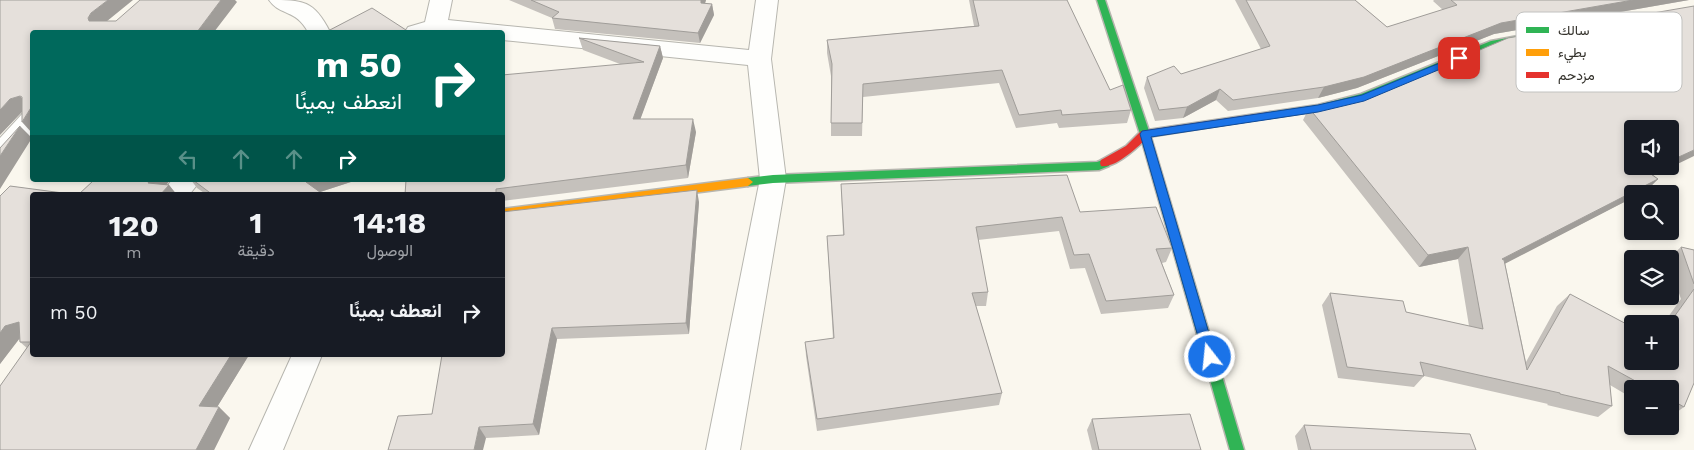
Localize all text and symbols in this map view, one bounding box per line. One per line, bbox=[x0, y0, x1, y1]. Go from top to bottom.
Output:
legend bbox=[1516, 12, 1682, 92]
text: سالك bbox=[1558, 22, 1589, 38]
pin bbox=[1438, 37, 1480, 79]
text: 50 m bbox=[316, 44, 402, 86]
icon: arrive bbox=[1445, 44, 1473, 72]
text: بطيء bbox=[1558, 44, 1586, 64]
icon: right bbox=[420, 50, 485, 115]
text: مزدحم bbox=[1558, 67, 1595, 84]
text: انعطف يمينًا bbox=[295, 89, 402, 114]
map controls bbox=[1624, 120, 1679, 435]
button: sound bbox=[1624, 120, 1679, 175]
icon: left bbox=[174, 145, 202, 173]
icon: ahead bbox=[227, 145, 255, 173]
icon: ahead bbox=[280, 145, 308, 173]
icon: right bbox=[333, 145, 361, 173]
button: search bbox=[1624, 185, 1679, 240]
text: 1 bbox=[250, 205, 262, 240]
text: 14:18 bbox=[353, 205, 426, 240]
text: 120 bbox=[109, 208, 159, 243]
text: دقيقة bbox=[238, 241, 275, 260]
text: الوصول bbox=[367, 241, 413, 260]
text: m bbox=[126, 243, 141, 262]
button: layers bbox=[1624, 250, 1679, 305]
text: انعطف يمينًا bbox=[349, 299, 442, 322]
icon: right bbox=[457, 299, 485, 327]
text: 50 m bbox=[50, 301, 97, 324]
button: + bbox=[1624, 315, 1679, 370]
position arrow bbox=[1183, 330, 1235, 382]
button: − bbox=[1624, 380, 1679, 435]

